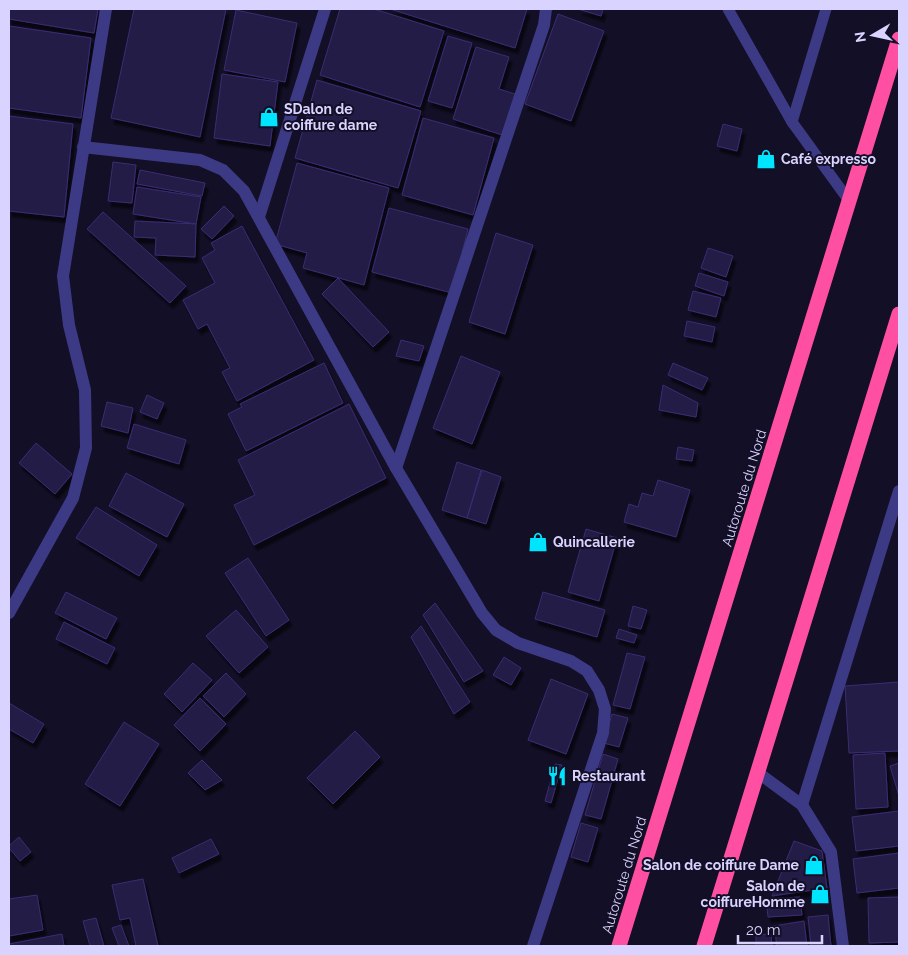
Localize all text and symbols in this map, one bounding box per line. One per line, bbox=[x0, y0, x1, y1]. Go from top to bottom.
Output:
north arrow bbox=[848, 10, 898, 60]
text: N bbox=[851, 31, 869, 44]
place label: SDalon de coiffure dame bbox=[284, 101, 378, 133]
shop icon: SDalon de coiffure dame bbox=[258, 106, 280, 128]
shop icon: Café expresso bbox=[755, 148, 777, 170]
place label: Café expresso bbox=[781, 151, 876, 167]
street label: Autoroute du Nord bbox=[719, 428, 769, 548]
shop icon: Quincallerie bbox=[527, 531, 549, 553]
place label: Quincallerie bbox=[553, 534, 635, 550]
restaurant icon: Restaurant bbox=[546, 765, 568, 787]
place label: Restaurant bbox=[572, 768, 646, 784]
street label: Autoroute du Nord bbox=[599, 815, 649, 935]
shop icon: Salon de coiffure Dame bbox=[803, 854, 825, 876]
place label: Salon de coiffure Dame bbox=[643, 857, 800, 873]
place label: Salon de coiffureHomme bbox=[701, 878, 806, 910]
shop icon: Salon de coiffureHomme bbox=[809, 883, 831, 905]
scale bar bbox=[738, 912, 822, 944]
text: 20 m bbox=[746, 921, 781, 939]

